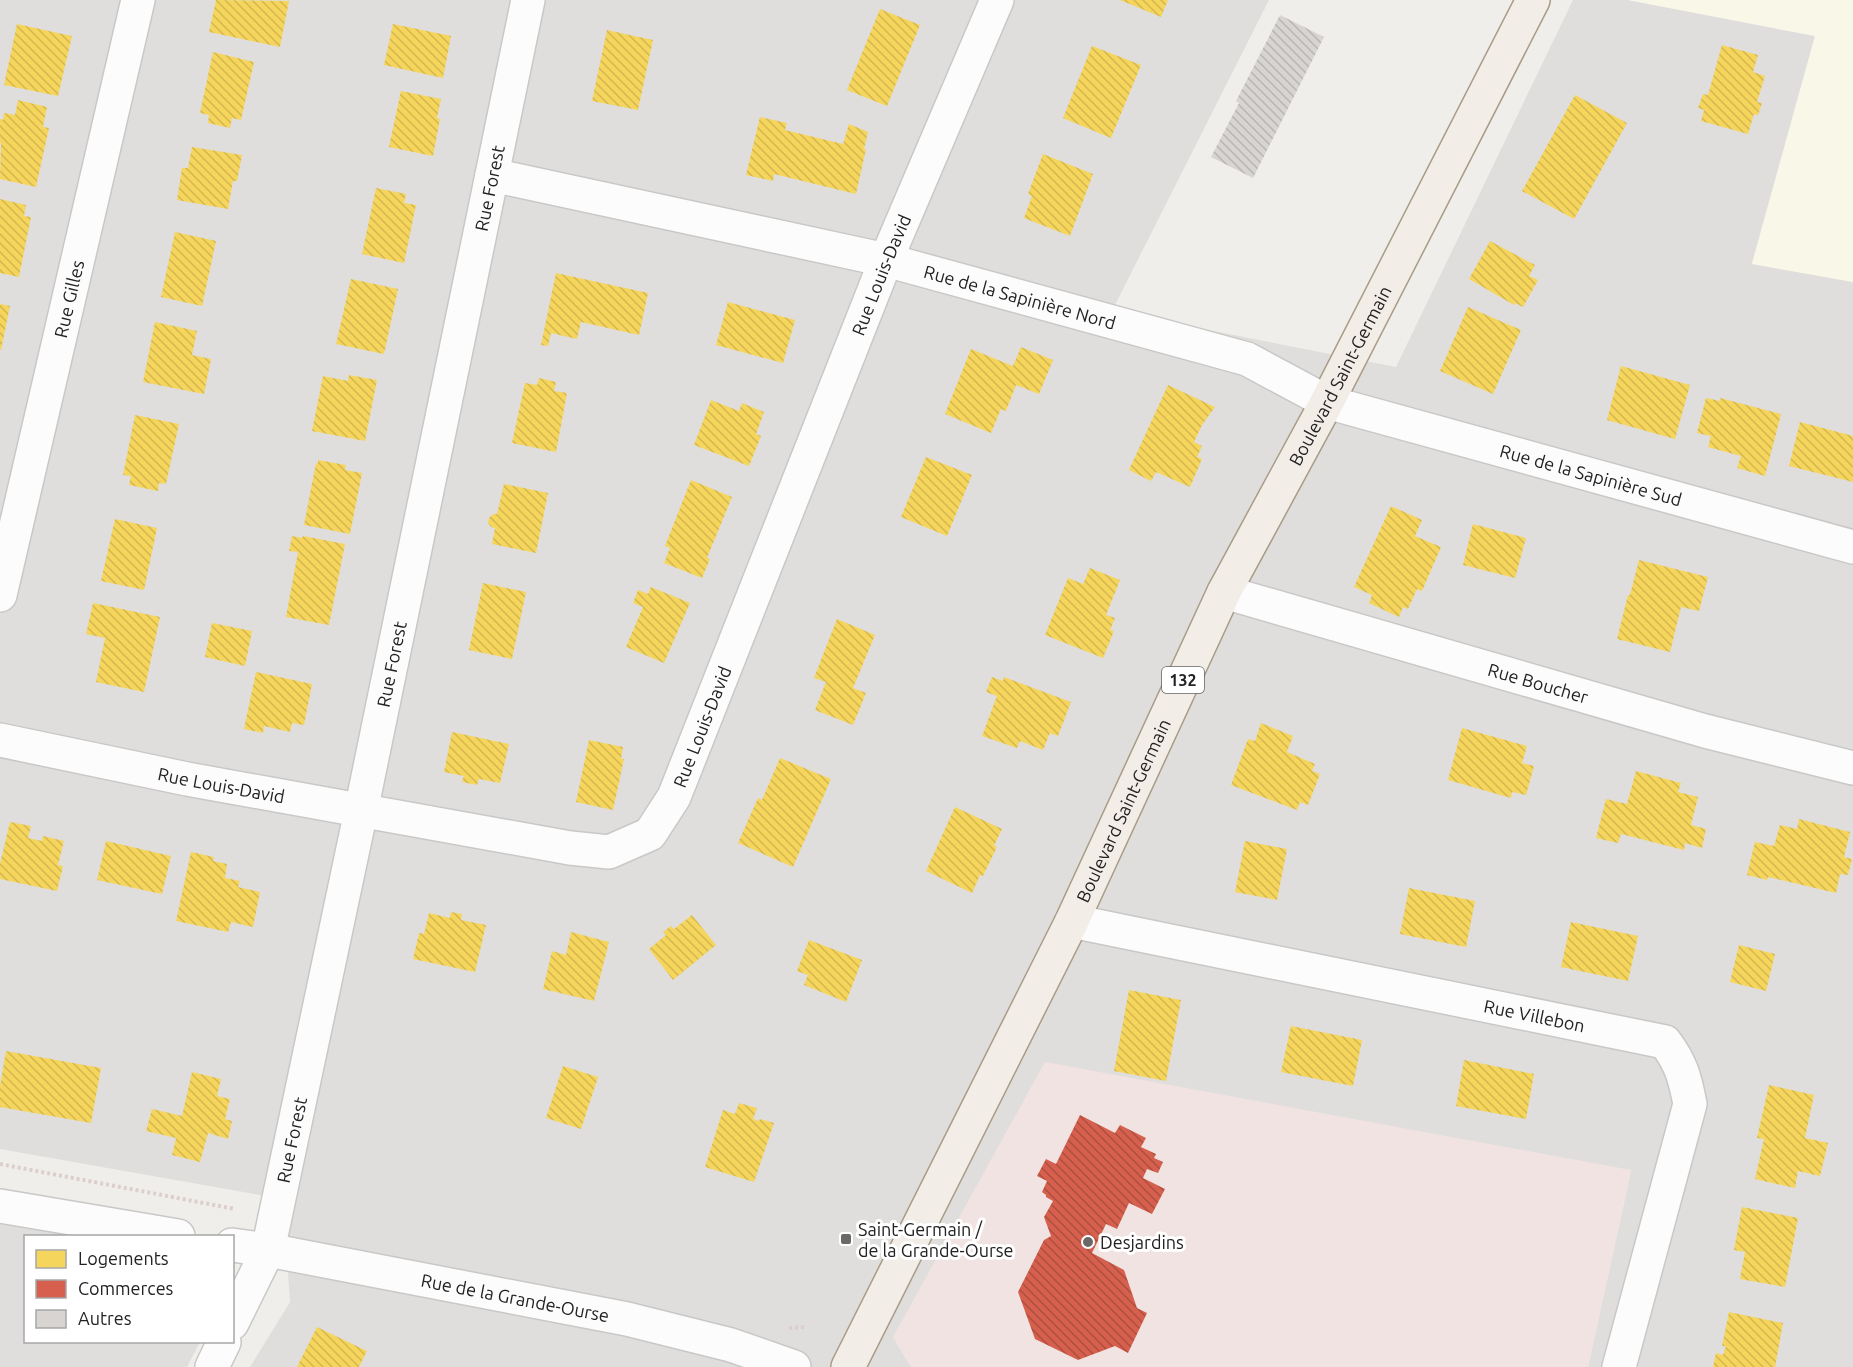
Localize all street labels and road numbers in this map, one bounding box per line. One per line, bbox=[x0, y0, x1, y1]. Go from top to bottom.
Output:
street label: Rue Forest bbox=[471, 143, 508, 233]
street label: Rue Louis-David bbox=[847, 211, 914, 338]
street label: Rue Gilles bbox=[50, 258, 87, 340]
street label: Rue de la Sapinière Nord bbox=[922, 261, 1118, 333]
street label: Boulevard Saint-Germain bbox=[1285, 282, 1395, 469]
street label: Rue de la Sapinière Sud bbox=[1498, 440, 1684, 509]
street label: Rue Forest bbox=[373, 620, 410, 709]
street label: Rue Boucher bbox=[1486, 659, 1591, 707]
street label: Rue Louis-David bbox=[669, 663, 735, 790]
road number: 132 bbox=[1162, 667, 1204, 693]
street label: Boulevard Saint-Germain bbox=[1072, 715, 1174, 905]
street label: Rue Louis-David bbox=[156, 763, 286, 806]
street label: Rue Villebon bbox=[1482, 995, 1587, 1035]
street label: Rue Forest bbox=[273, 1095, 310, 1185]
street label: Rue de la Grande-Ourse bbox=[419, 1270, 611, 1325]

